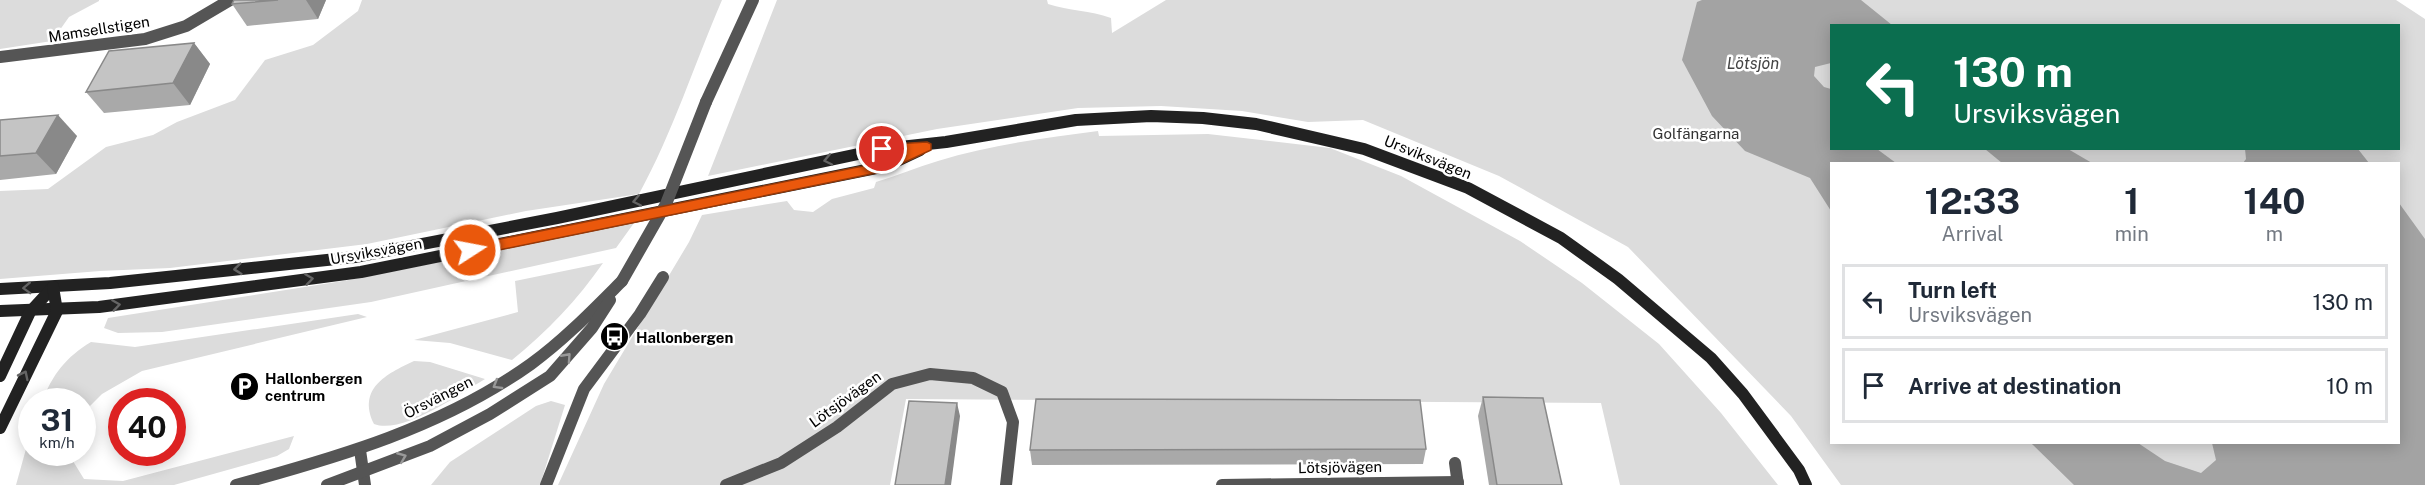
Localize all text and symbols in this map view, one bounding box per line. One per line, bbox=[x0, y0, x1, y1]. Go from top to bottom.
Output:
street label: Mamsellstigen bbox=[47, 13, 151, 45]
text: 130 m bbox=[1953, 47, 2073, 96]
icon: left bbox=[1854, 48, 1932, 126]
water label: Lötsjön bbox=[1727, 54, 1779, 73]
text: Ursviksvägen bbox=[1953, 97, 2120, 129]
pin bbox=[856, 123, 907, 174]
park label: Golfängarna bbox=[1653, 125, 1739, 142]
icon: arrive bbox=[865, 132, 898, 165]
street label: Ursviksvägen bbox=[1382, 132, 1474, 182]
one-way arrow bbox=[823, 153, 833, 166]
text: 12:33 bbox=[1925, 180, 2020, 222]
text: 1 bbox=[2124, 180, 2139, 222]
text: 140 bbox=[2243, 180, 2305, 222]
one-way arrow bbox=[632, 193, 642, 206]
position arrow bbox=[438, 218, 502, 282]
text: Arrival bbox=[1942, 222, 2003, 246]
text: min bbox=[2115, 222, 2149, 246]
text: m bbox=[2266, 222, 2283, 246]
street label: Ursviksvägen bbox=[329, 235, 423, 267]
one-way arrow bbox=[233, 262, 242, 275]
one-way arrow bbox=[304, 273, 314, 285]
text: Turn left bbox=[1908, 277, 1997, 303]
one-way arrow bbox=[22, 282, 31, 295]
icon: left bbox=[1857, 285, 1890, 318]
text: 130 m bbox=[2312, 289, 2373, 315]
one-way arrow bbox=[111, 299, 120, 312]
text: Ursviksvägen bbox=[1908, 303, 2032, 327]
bus stop icon: Hallonbergen bbox=[599, 321, 631, 353]
place label: Hallonbergen bbox=[636, 329, 733, 346]
one-way arrow bbox=[560, 353, 571, 364]
street label: Lötsjövägen bbox=[806, 367, 884, 431]
icon: arrive bbox=[1857, 369, 1890, 402]
one-way arrow bbox=[17, 370, 29, 381]
place label: Hallonbergen centrum bbox=[265, 370, 362, 404]
parking icon: Hallonbergen centrum bbox=[228, 371, 260, 403]
street label: Örsvängen bbox=[400, 372, 475, 422]
text: Arrive at destination bbox=[1908, 373, 2121, 399]
text: 10 m bbox=[2326, 373, 2373, 399]
one-way arrow bbox=[493, 377, 503, 389]
speed limit sign: 40 bbox=[108, 388, 186, 466]
text: 31 bbox=[41, 402, 73, 438]
text: km/h bbox=[39, 434, 75, 451]
one-way arrow bbox=[396, 452, 406, 465]
street label: Lötsjövägen bbox=[1298, 458, 1382, 476]

